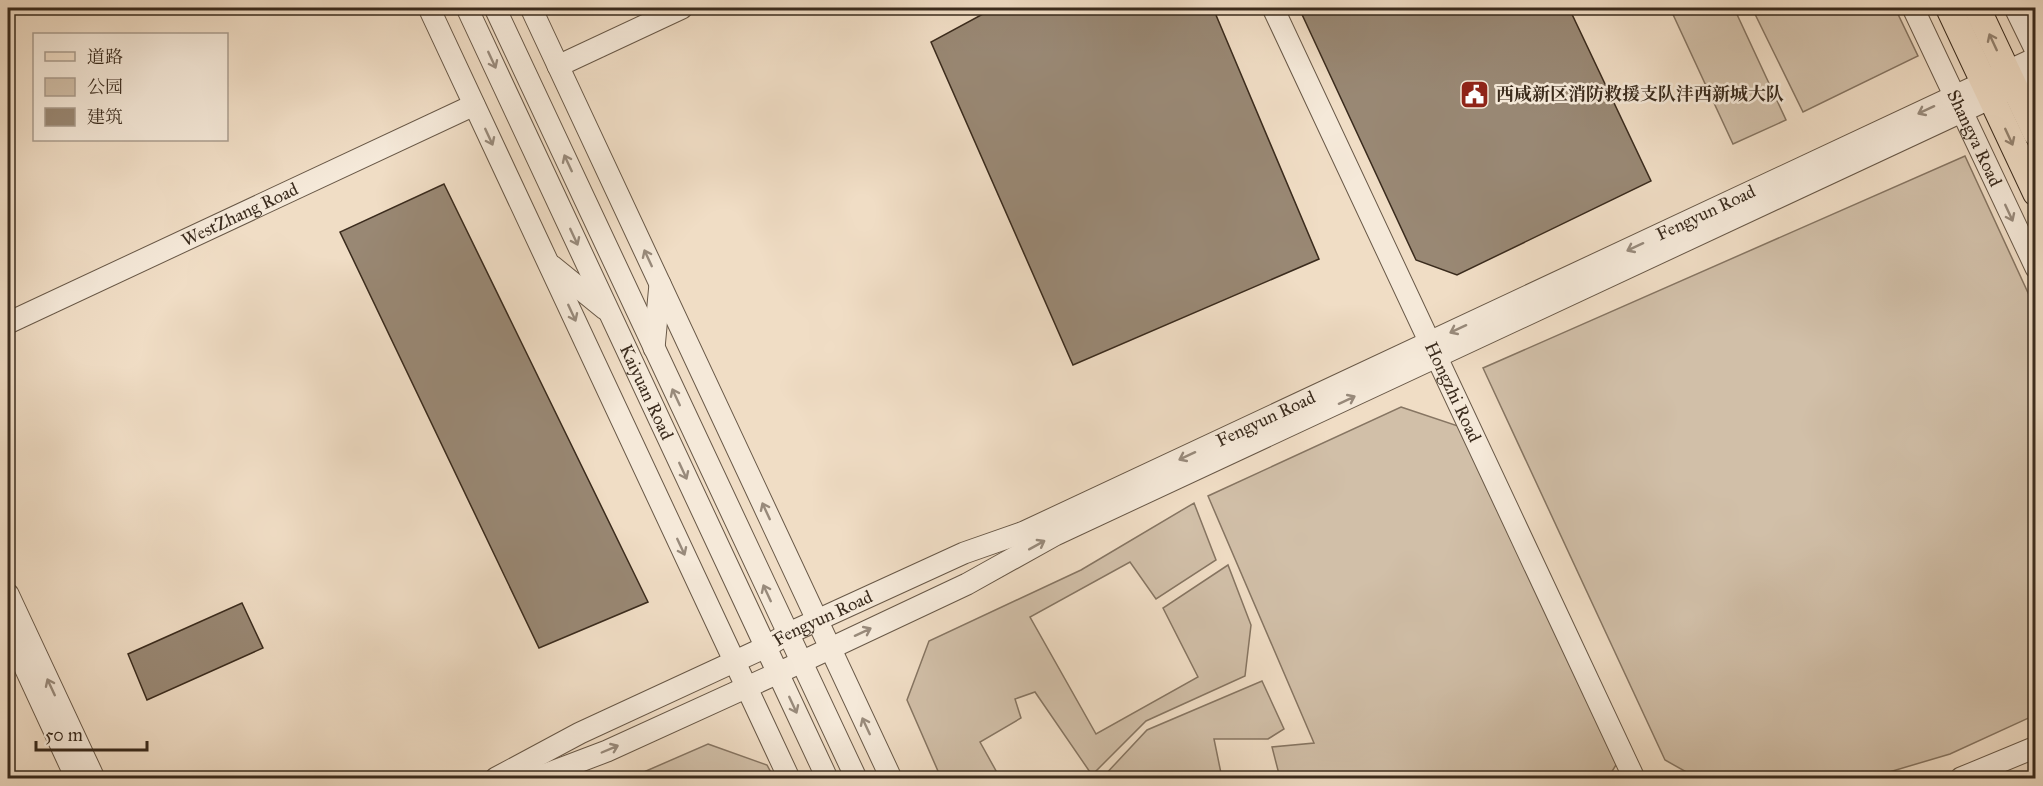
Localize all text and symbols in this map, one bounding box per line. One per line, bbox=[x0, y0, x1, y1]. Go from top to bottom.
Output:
legend bbox=[33, 33, 228, 141]
one-way arrow bbox=[1986, 33, 1998, 51]
text: 道路 bbox=[87, 46, 123, 68]
one-way arrow bbox=[486, 51, 498, 69]
text: 公园 bbox=[87, 76, 123, 98]
public building icon: 西咸新区消防救援支队沣西新城大队 bbox=[1459, 78, 1491, 110]
place label: 西咸新区消防救援支队沣西新城大队 bbox=[1496, 83, 1784, 105]
street label: Shangya Road bbox=[1942, 86, 2007, 190]
one-way arrow bbox=[1917, 105, 1935, 117]
text: 建筑 bbox=[87, 106, 123, 128]
one-way arrow bbox=[484, 127, 496, 145]
one-way arrow bbox=[2004, 127, 2016, 145]
one-way arrow bbox=[561, 155, 573, 173]
street label: WestZhang Road bbox=[178, 178, 302, 251]
street label: Fengyun Road bbox=[1653, 180, 1759, 245]
one-way arrow bbox=[2004, 203, 2016, 221]
one-way arrow bbox=[569, 228, 581, 246]
one-way arrow bbox=[1626, 241, 1644, 253]
one-way arrow bbox=[642, 250, 653, 268]
one-way arrow bbox=[566, 304, 578, 322]
one-way arrow bbox=[1450, 324, 1468, 336]
street label: Hongzhi Road bbox=[1420, 338, 1486, 446]
street label: Kaiyuan Road bbox=[615, 341, 678, 443]
street label: Fengyun Road bbox=[1213, 386, 1319, 451]
one-way arrow bbox=[670, 388, 681, 406]
one-way arrow bbox=[1338, 393, 1356, 405]
one-way arrow bbox=[1178, 451, 1196, 463]
one-way arrow bbox=[678, 461, 690, 479]
one-way arrow bbox=[759, 503, 771, 521]
one-way arrow bbox=[676, 537, 687, 556]
one-way arrow bbox=[1028, 539, 1046, 550]
one-way arrow bbox=[761, 584, 773, 602]
street label: Fengyun Road bbox=[769, 585, 876, 651]
one-way arrow bbox=[854, 626, 872, 638]
one-way arrow bbox=[45, 679, 57, 697]
one-way arrow bbox=[787, 695, 799, 713]
scale bar bbox=[36, 714, 147, 752]
one-way arrow bbox=[860, 717, 872, 735]
text: 50 m bbox=[45, 724, 83, 746]
one-way arrow bbox=[601, 743, 619, 755]

